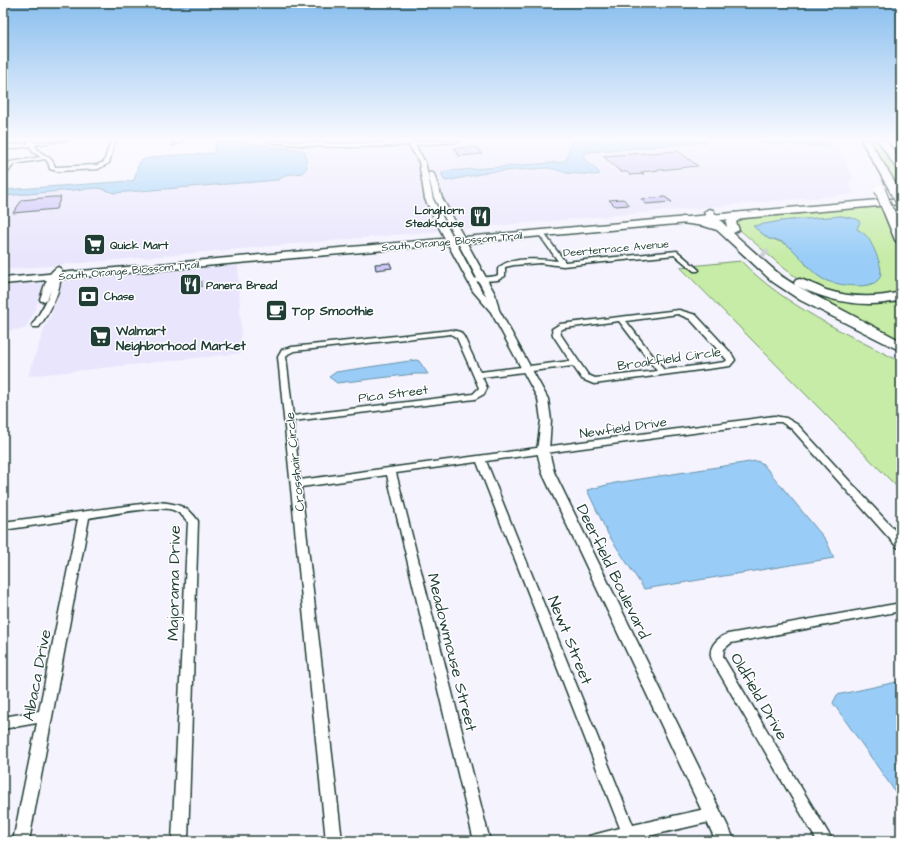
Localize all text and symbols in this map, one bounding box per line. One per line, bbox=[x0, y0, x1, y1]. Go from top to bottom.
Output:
place label: LongHorn Steakhouse bbox=[404, 203, 464, 231]
restaurant icon: LongHorn Steakhouse bbox=[467, 203, 493, 229]
street label: South Orange Blossom Trail bbox=[381, 228, 524, 256]
supermarket icon: Quick Mart bbox=[81, 232, 107, 258]
street label: Deerterrace Avenue bbox=[562, 236, 670, 261]
place label: Quick Mart bbox=[110, 238, 169, 253]
street label: South Orange Blossom Trail bbox=[58, 257, 201, 285]
restaurant icon: Panera Bread bbox=[178, 272, 204, 298]
place label: Panera Bread bbox=[206, 278, 278, 293]
bank icon: Chase bbox=[75, 283, 101, 309]
place label: Chase bbox=[104, 289, 134, 304]
cafe icon: Top Smoothie bbox=[264, 297, 290, 323]
place label: Top Smoothie bbox=[291, 302, 374, 321]
place label: Walmart Neighborhood Market bbox=[115, 322, 247, 357]
supermarket icon: Walmart Neighborhood Market bbox=[88, 324, 114, 350]
street label: Broakfield Circle bbox=[616, 343, 722, 375]
street label: Pica Street bbox=[357, 381, 430, 407]
street label: Crosshair Circle bbox=[281, 411, 309, 512]
street label: Newfield Drive bbox=[578, 413, 668, 443]
street label: Deerfield Boulevard bbox=[571, 500, 655, 642]
street label: Majorama Drive bbox=[162, 525, 186, 641]
street label: Meadowmouse Street bbox=[422, 571, 482, 734]
street label: Newt Street bbox=[542, 593, 598, 689]
street label: Albaca Drive bbox=[17, 627, 57, 723]
street label: Oldfield Drive bbox=[725, 649, 793, 745]

